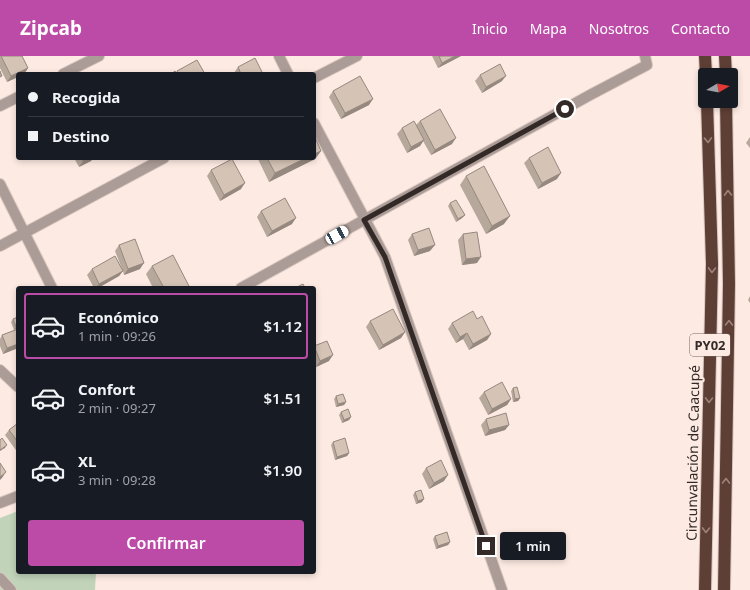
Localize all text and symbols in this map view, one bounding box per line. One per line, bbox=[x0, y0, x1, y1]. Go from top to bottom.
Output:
text: Zipcab bbox=[20, 15, 82, 41]
text: Inicio bbox=[472, 19, 508, 38]
text: Mapa bbox=[530, 19, 567, 38]
text: Nosotros bbox=[589, 19, 649, 38]
text: Contacto bbox=[671, 19, 730, 38]
north arrow bbox=[698, 68, 738, 108]
map controls bbox=[698, 68, 738, 108]
text: Recogida bbox=[52, 87, 120, 107]
route start bbox=[556, 100, 574, 118]
text: Destino bbox=[52, 126, 110, 146]
one-way arrow bbox=[704, 137, 712, 143]
one-way arrow bbox=[724, 190, 732, 196]
car bbox=[324, 224, 350, 246]
one-way arrow bbox=[708, 267, 716, 273]
text: Económico bbox=[78, 307, 159, 327]
icon: car bbox=[30, 308, 66, 344]
text: $1.12 bbox=[264, 316, 302, 336]
one-way arrow bbox=[724, 320, 733, 326]
text: 1 min · 09:26 bbox=[78, 327, 156, 345]
road number: PY02 bbox=[690, 334, 730, 356]
street label: Circunvalación de Caacupé bbox=[681, 365, 704, 541]
text: Confort bbox=[78, 379, 135, 399]
icon: car bbox=[30, 380, 66, 416]
text: $1.51 bbox=[264, 388, 302, 408]
one-way arrow bbox=[705, 397, 713, 403]
text: 2 min · 09:27 bbox=[78, 399, 156, 417]
text: XL bbox=[78, 451, 96, 471]
icon: car bbox=[30, 452, 66, 488]
text: $1.90 bbox=[264, 460, 302, 480]
text: 3 min · 09:28 bbox=[78, 471, 156, 489]
one-way arrow bbox=[722, 478, 730, 484]
button: Confirmar bbox=[28, 520, 304, 566]
one-way arrow bbox=[702, 527, 710, 533]
callout: 1 min bbox=[500, 532, 566, 560]
route end bbox=[477, 537, 495, 555]
text: 1 min bbox=[515, 537, 551, 555]

